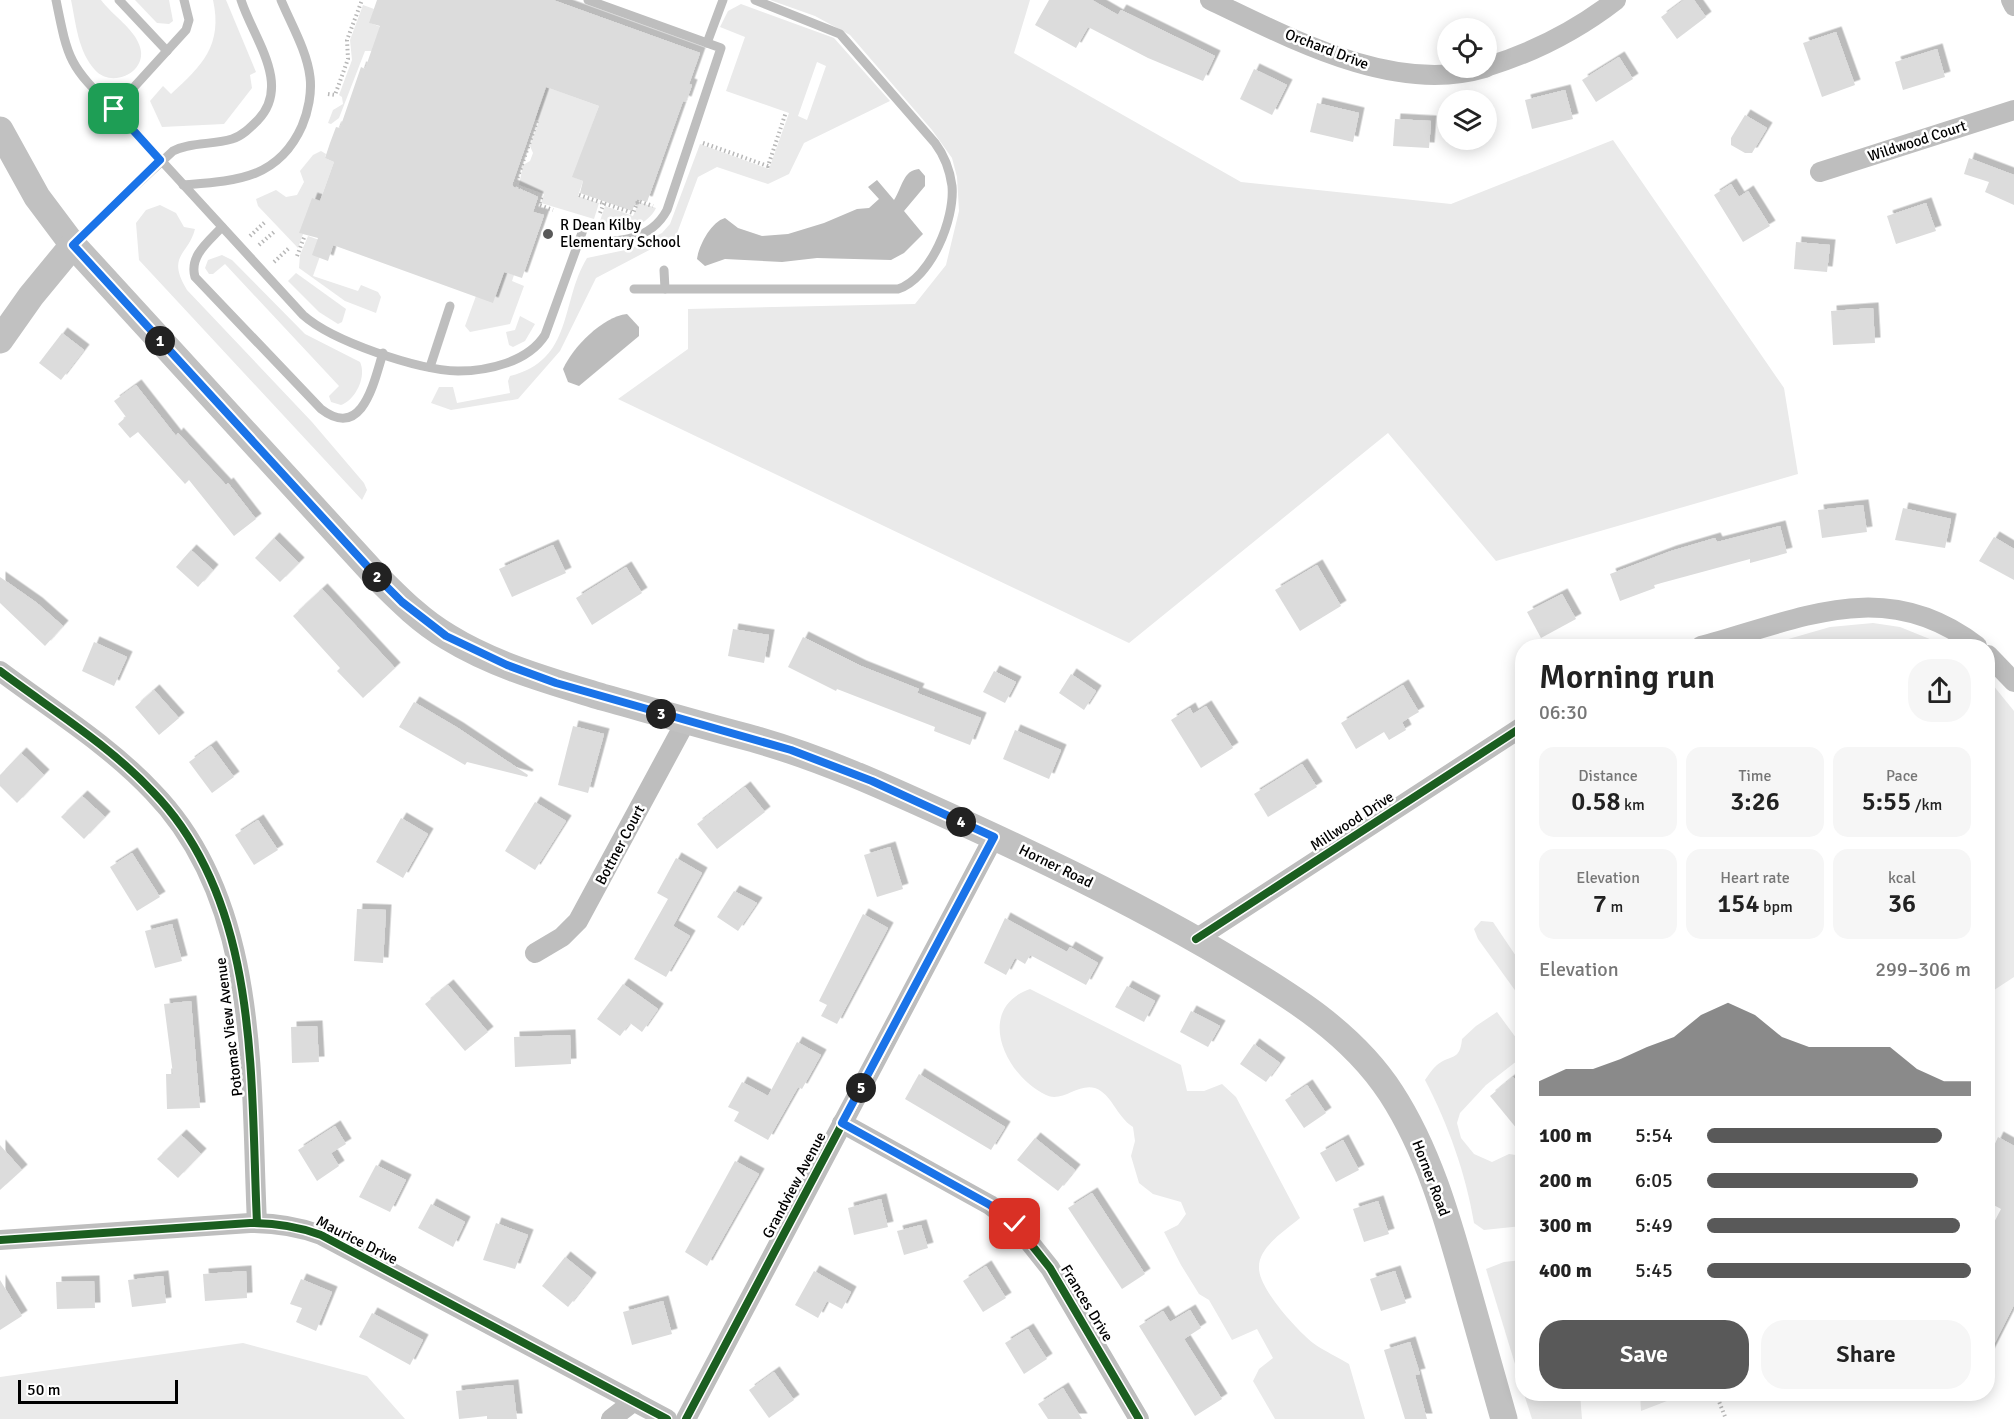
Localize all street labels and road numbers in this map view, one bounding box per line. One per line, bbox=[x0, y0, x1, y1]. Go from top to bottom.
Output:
street label: Orchard Drive bbox=[1283, 25, 1371, 73]
street label: Wildwood Court bbox=[1865, 117, 1969, 165]
street label: Millwood Drive bbox=[1307, 787, 1397, 855]
street label: Bottner Court bbox=[591, 802, 649, 888]
street label: Horner Road bbox=[1016, 840, 1096, 892]
street label: Potomac View Avenue bbox=[212, 957, 246, 1097]
street label: Grandview Avenue bbox=[758, 1129, 830, 1241]
street label: Horner Road bbox=[1408, 1137, 1454, 1219]
street label: Maurice Drive bbox=[313, 1212, 401, 1268]
street label: Frances Drive bbox=[1057, 1261, 1117, 1345]

